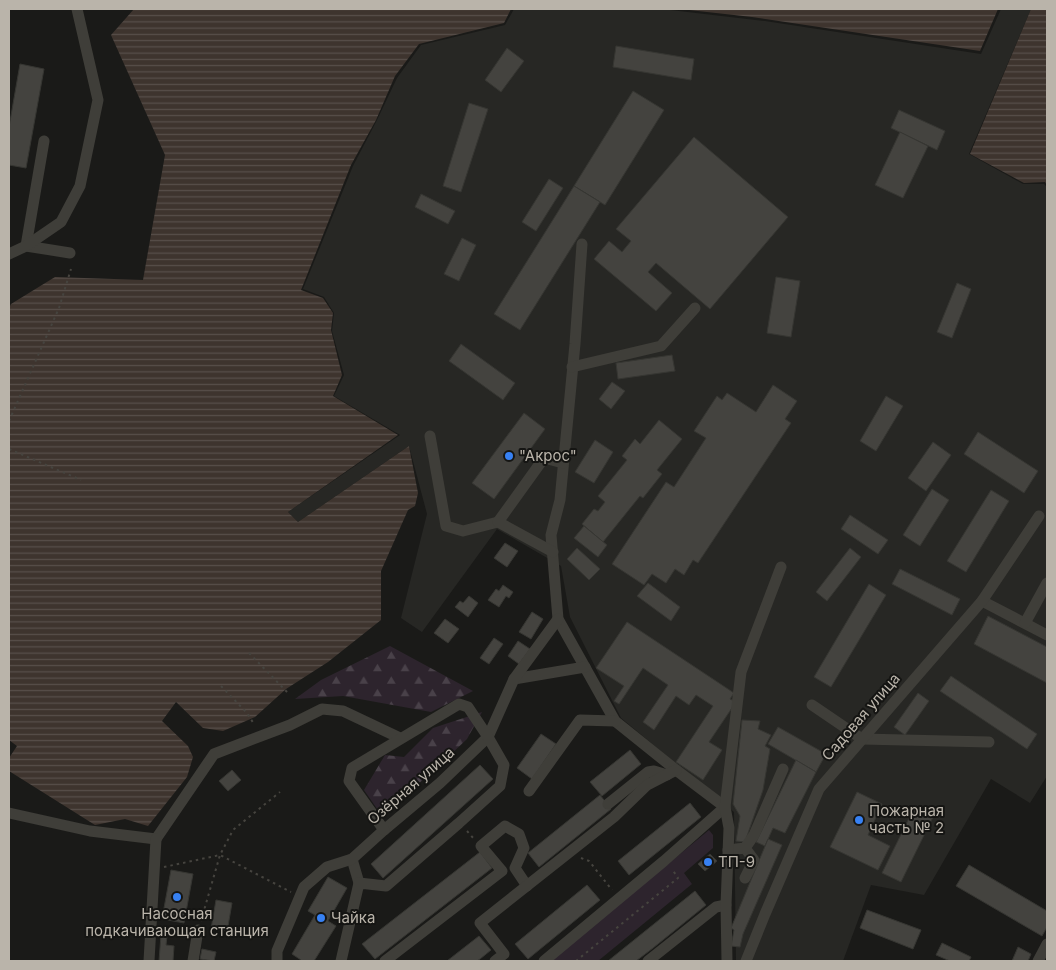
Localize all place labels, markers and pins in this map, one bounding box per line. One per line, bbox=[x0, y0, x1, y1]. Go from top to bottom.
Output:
place label: "Акрос" bbox=[519, 446, 577, 465]
marker: "Акрос" bbox=[503, 450, 515, 462]
place label: Пожарная часть № 2 bbox=[869, 801, 944, 837]
marker: Пожарная часть № 2 bbox=[853, 814, 865, 826]
place label: ТП-9 bbox=[718, 852, 755, 871]
marker: ТП-9 bbox=[702, 856, 714, 868]
marker: Насосная подкачивающая станция bbox=[171, 891, 183, 903]
place label: Насосная подкачивающая станция bbox=[85, 904, 269, 940]
place label: Чайка bbox=[331, 908, 375, 927]
marker: Чайка bbox=[315, 912, 327, 924]

